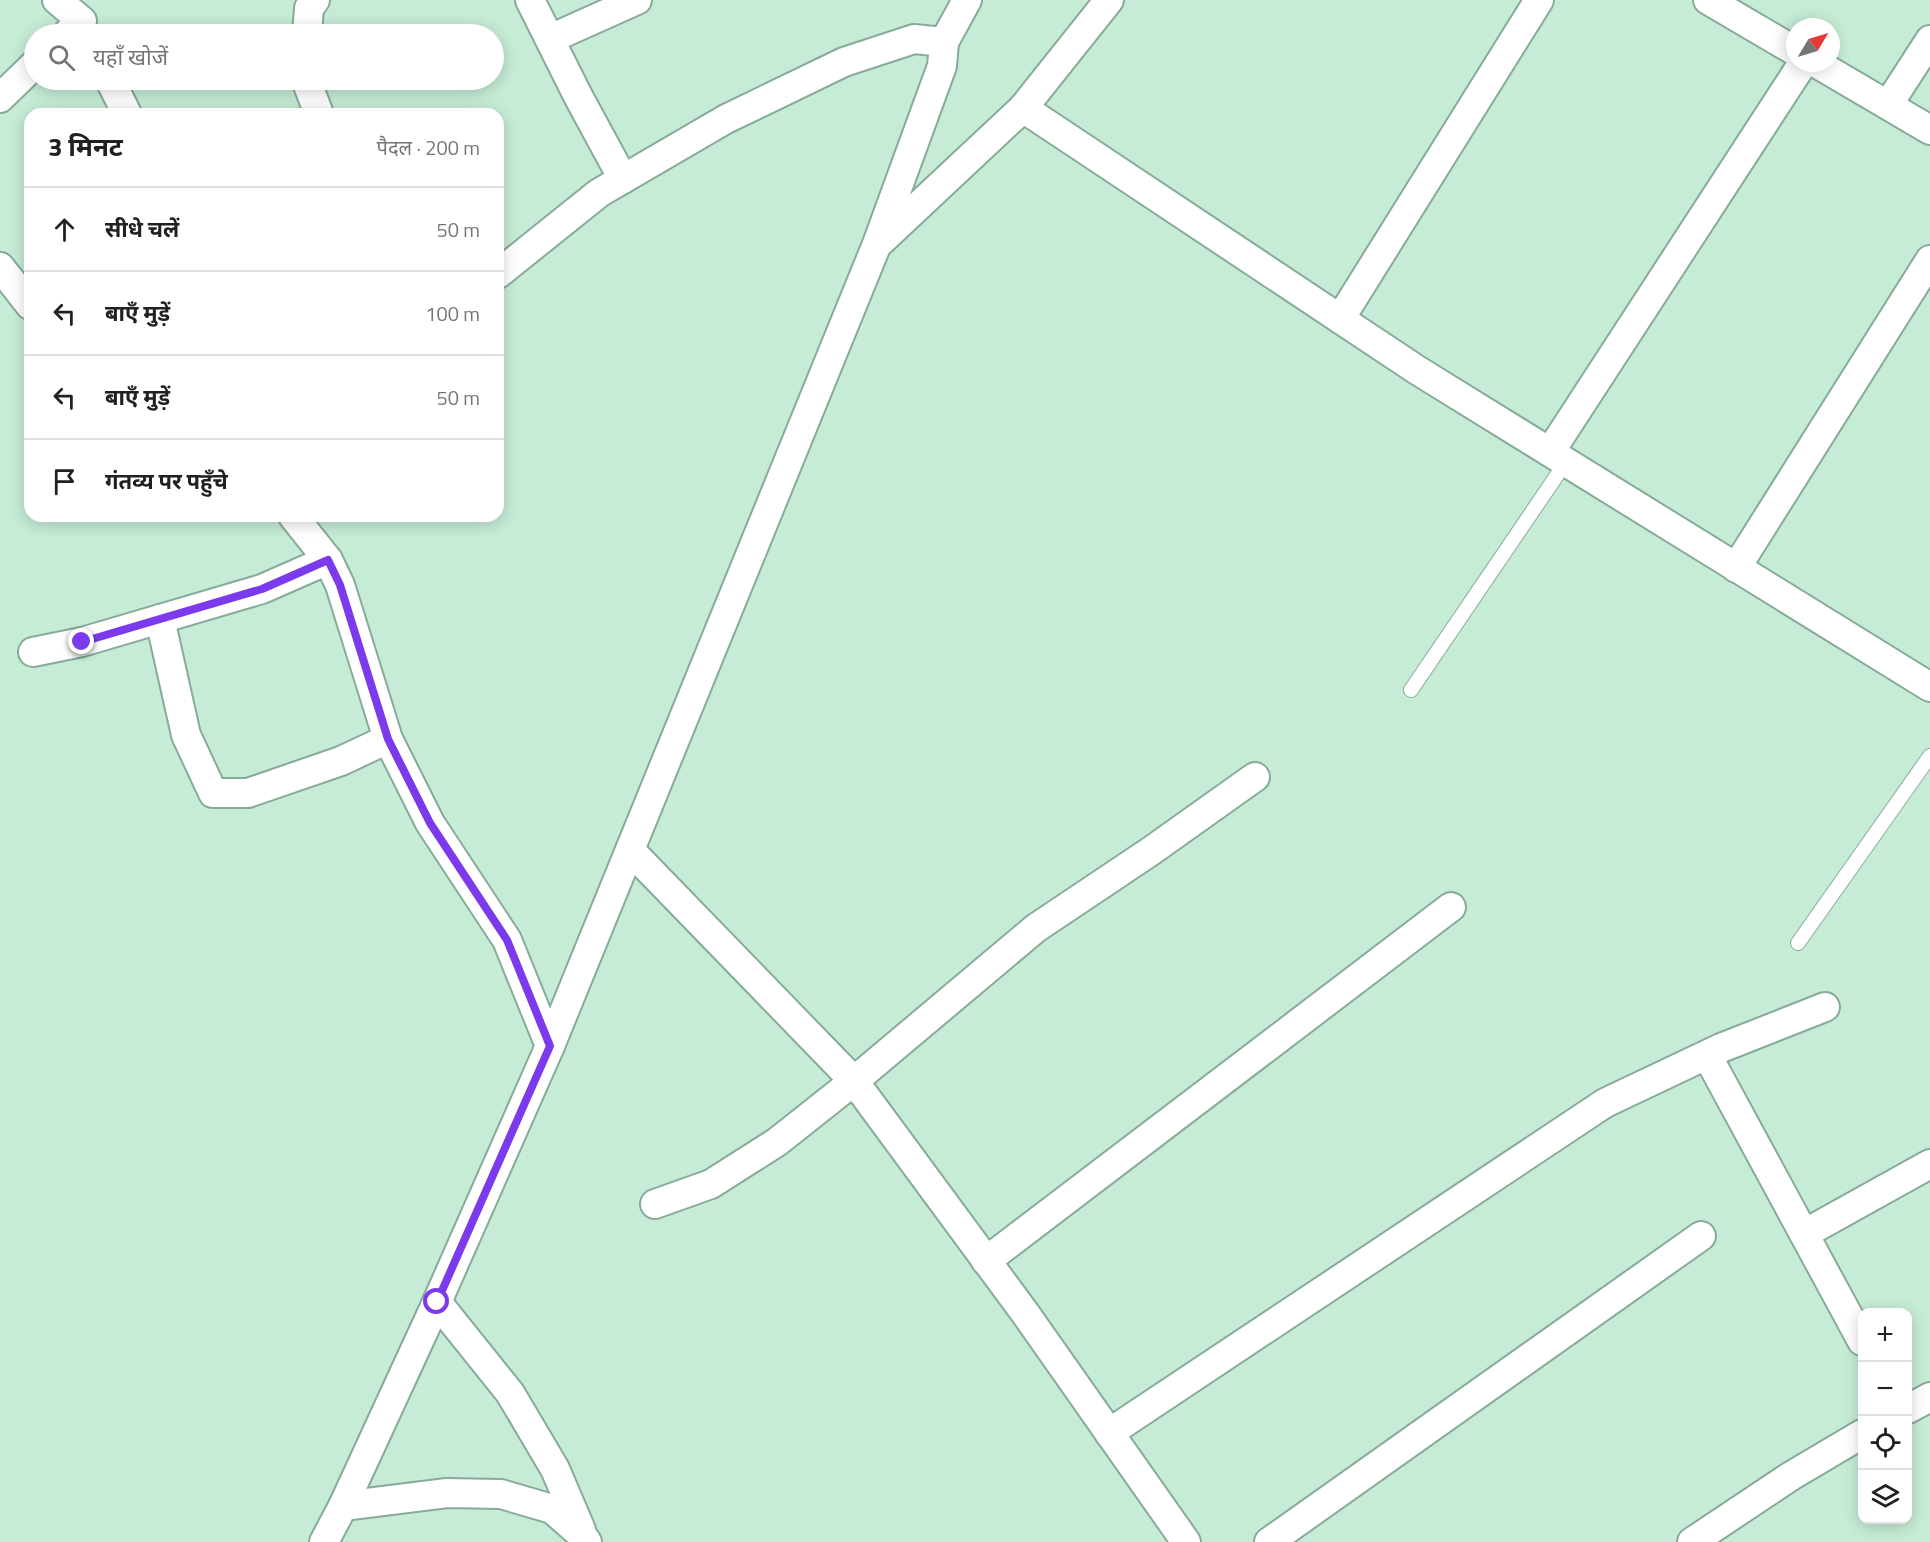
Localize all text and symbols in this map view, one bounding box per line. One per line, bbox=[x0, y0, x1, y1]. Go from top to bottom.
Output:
north arrow bbox=[1786, 18, 1840, 72]
search box bbox=[24, 24, 504, 90]
text: यहाँ खोजें bbox=[93, 40, 168, 74]
icon: search bbox=[45, 41, 78, 74]
text: 3 मिनट bbox=[48, 127, 123, 166]
text: पैदल · 200 m bbox=[377, 132, 480, 163]
text: सीधे चलें bbox=[105, 212, 179, 246]
icon: ahead bbox=[48, 213, 81, 246]
text: 50 m bbox=[436, 214, 480, 245]
text: बाएँ मुड़ें bbox=[105, 296, 170, 330]
icon: left bbox=[48, 297, 81, 330]
text: 100 m bbox=[425, 298, 480, 329]
text: बाएँ मुड़ें bbox=[105, 380, 170, 414]
icon: left bbox=[48, 381, 81, 414]
text: 50 m bbox=[436, 382, 480, 413]
text: गंतव्य पर पहुँचे bbox=[105, 464, 228, 498]
icon: arrive bbox=[48, 465, 81, 498]
route end bbox=[68, 628, 94, 654]
route start bbox=[423, 1288, 449, 1314]
map controls bbox=[1858, 1308, 1912, 1524]
button: + bbox=[1858, 1308, 1912, 1362]
button: − bbox=[1858, 1362, 1912, 1416]
button: locate bbox=[1858, 1416, 1912, 1470]
button: layers bbox=[1858, 1470, 1912, 1524]

